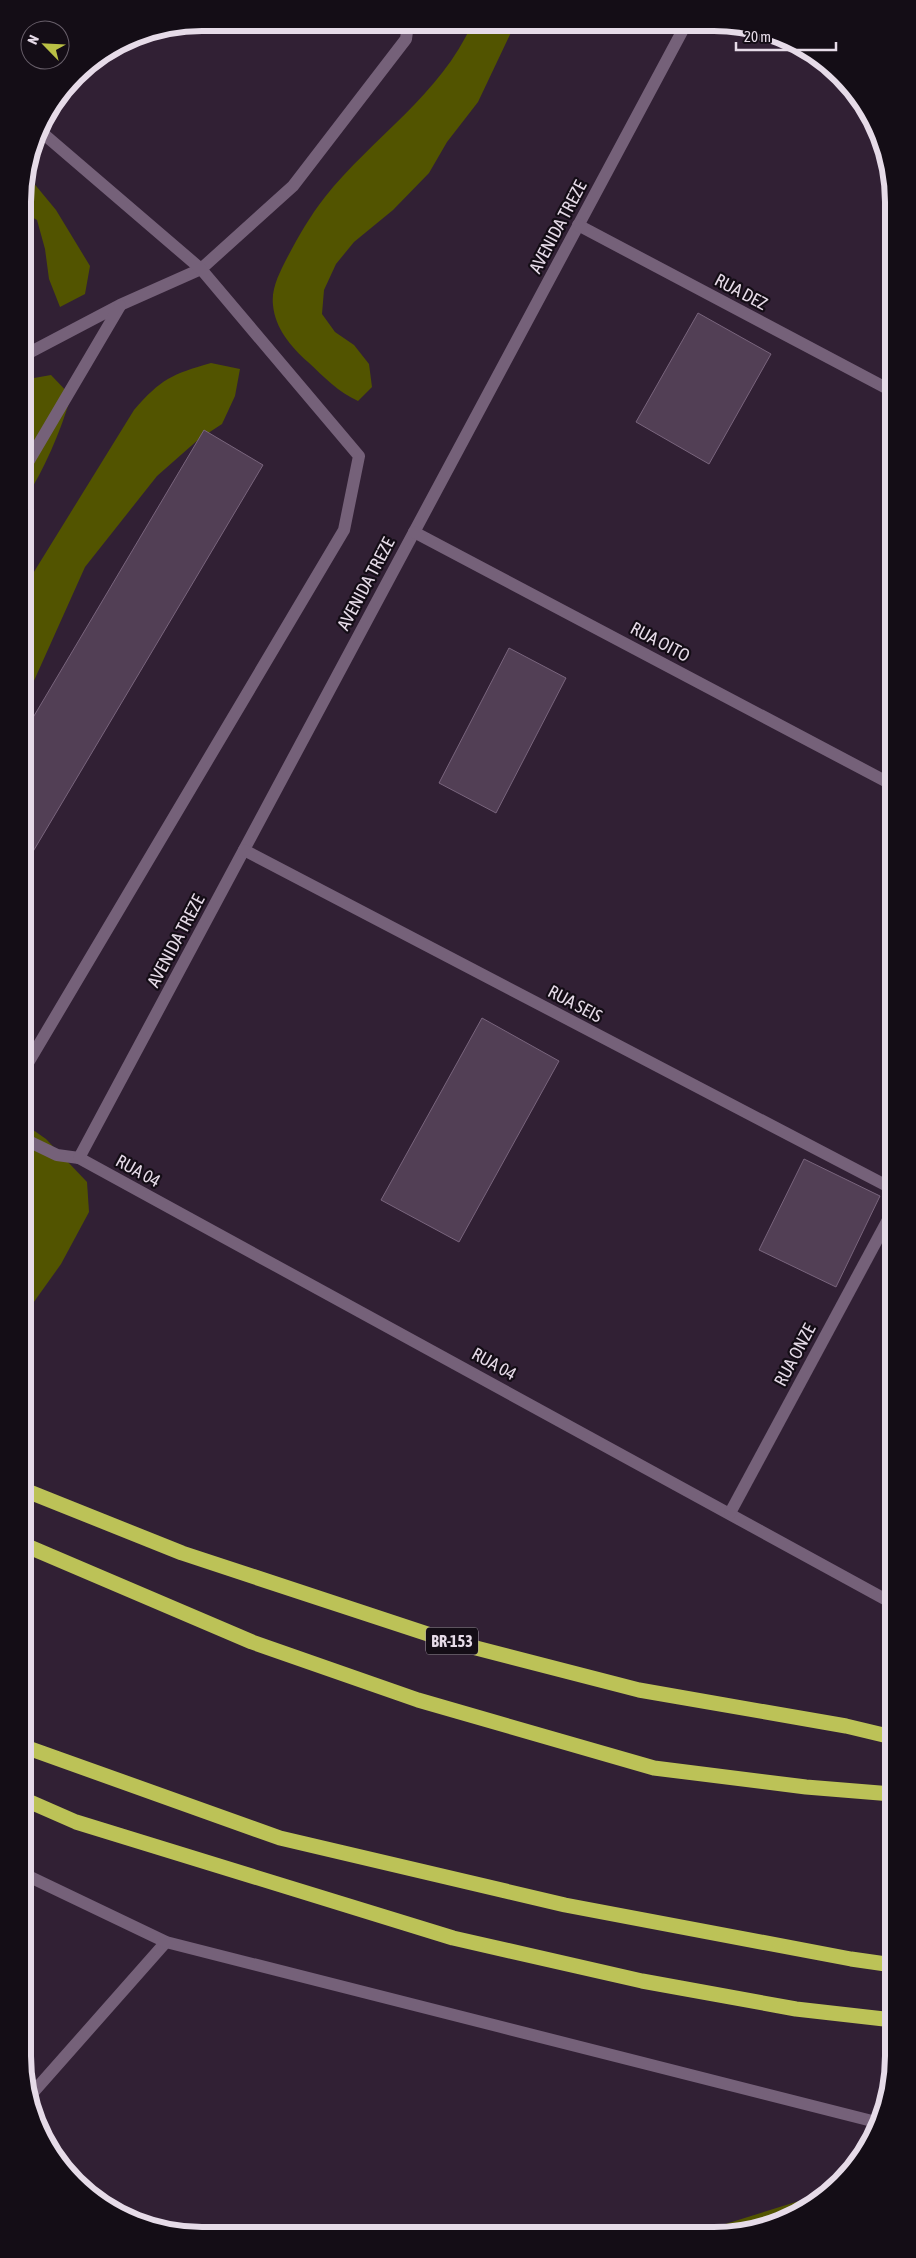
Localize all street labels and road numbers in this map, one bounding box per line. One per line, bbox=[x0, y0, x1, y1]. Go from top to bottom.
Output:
street label: AVENIDA TREZE bbox=[524, 177, 591, 277]
street label: RUA DEZ bbox=[711, 269, 771, 314]
street label: AVENIDA TREZE bbox=[332, 534, 399, 634]
street label: RUA OITO bbox=[627, 617, 693, 666]
street label: AVENIDA TREZE bbox=[142, 891, 209, 991]
street label: RUA SEIS bbox=[545, 981, 606, 1027]
street label: RUA 04 bbox=[112, 1150, 164, 1191]
street label: RUA ONZE bbox=[769, 1320, 820, 1390]
street label: RUA 04 bbox=[468, 1343, 520, 1384]
road number: BR-153 bbox=[426, 1628, 478, 1654]

